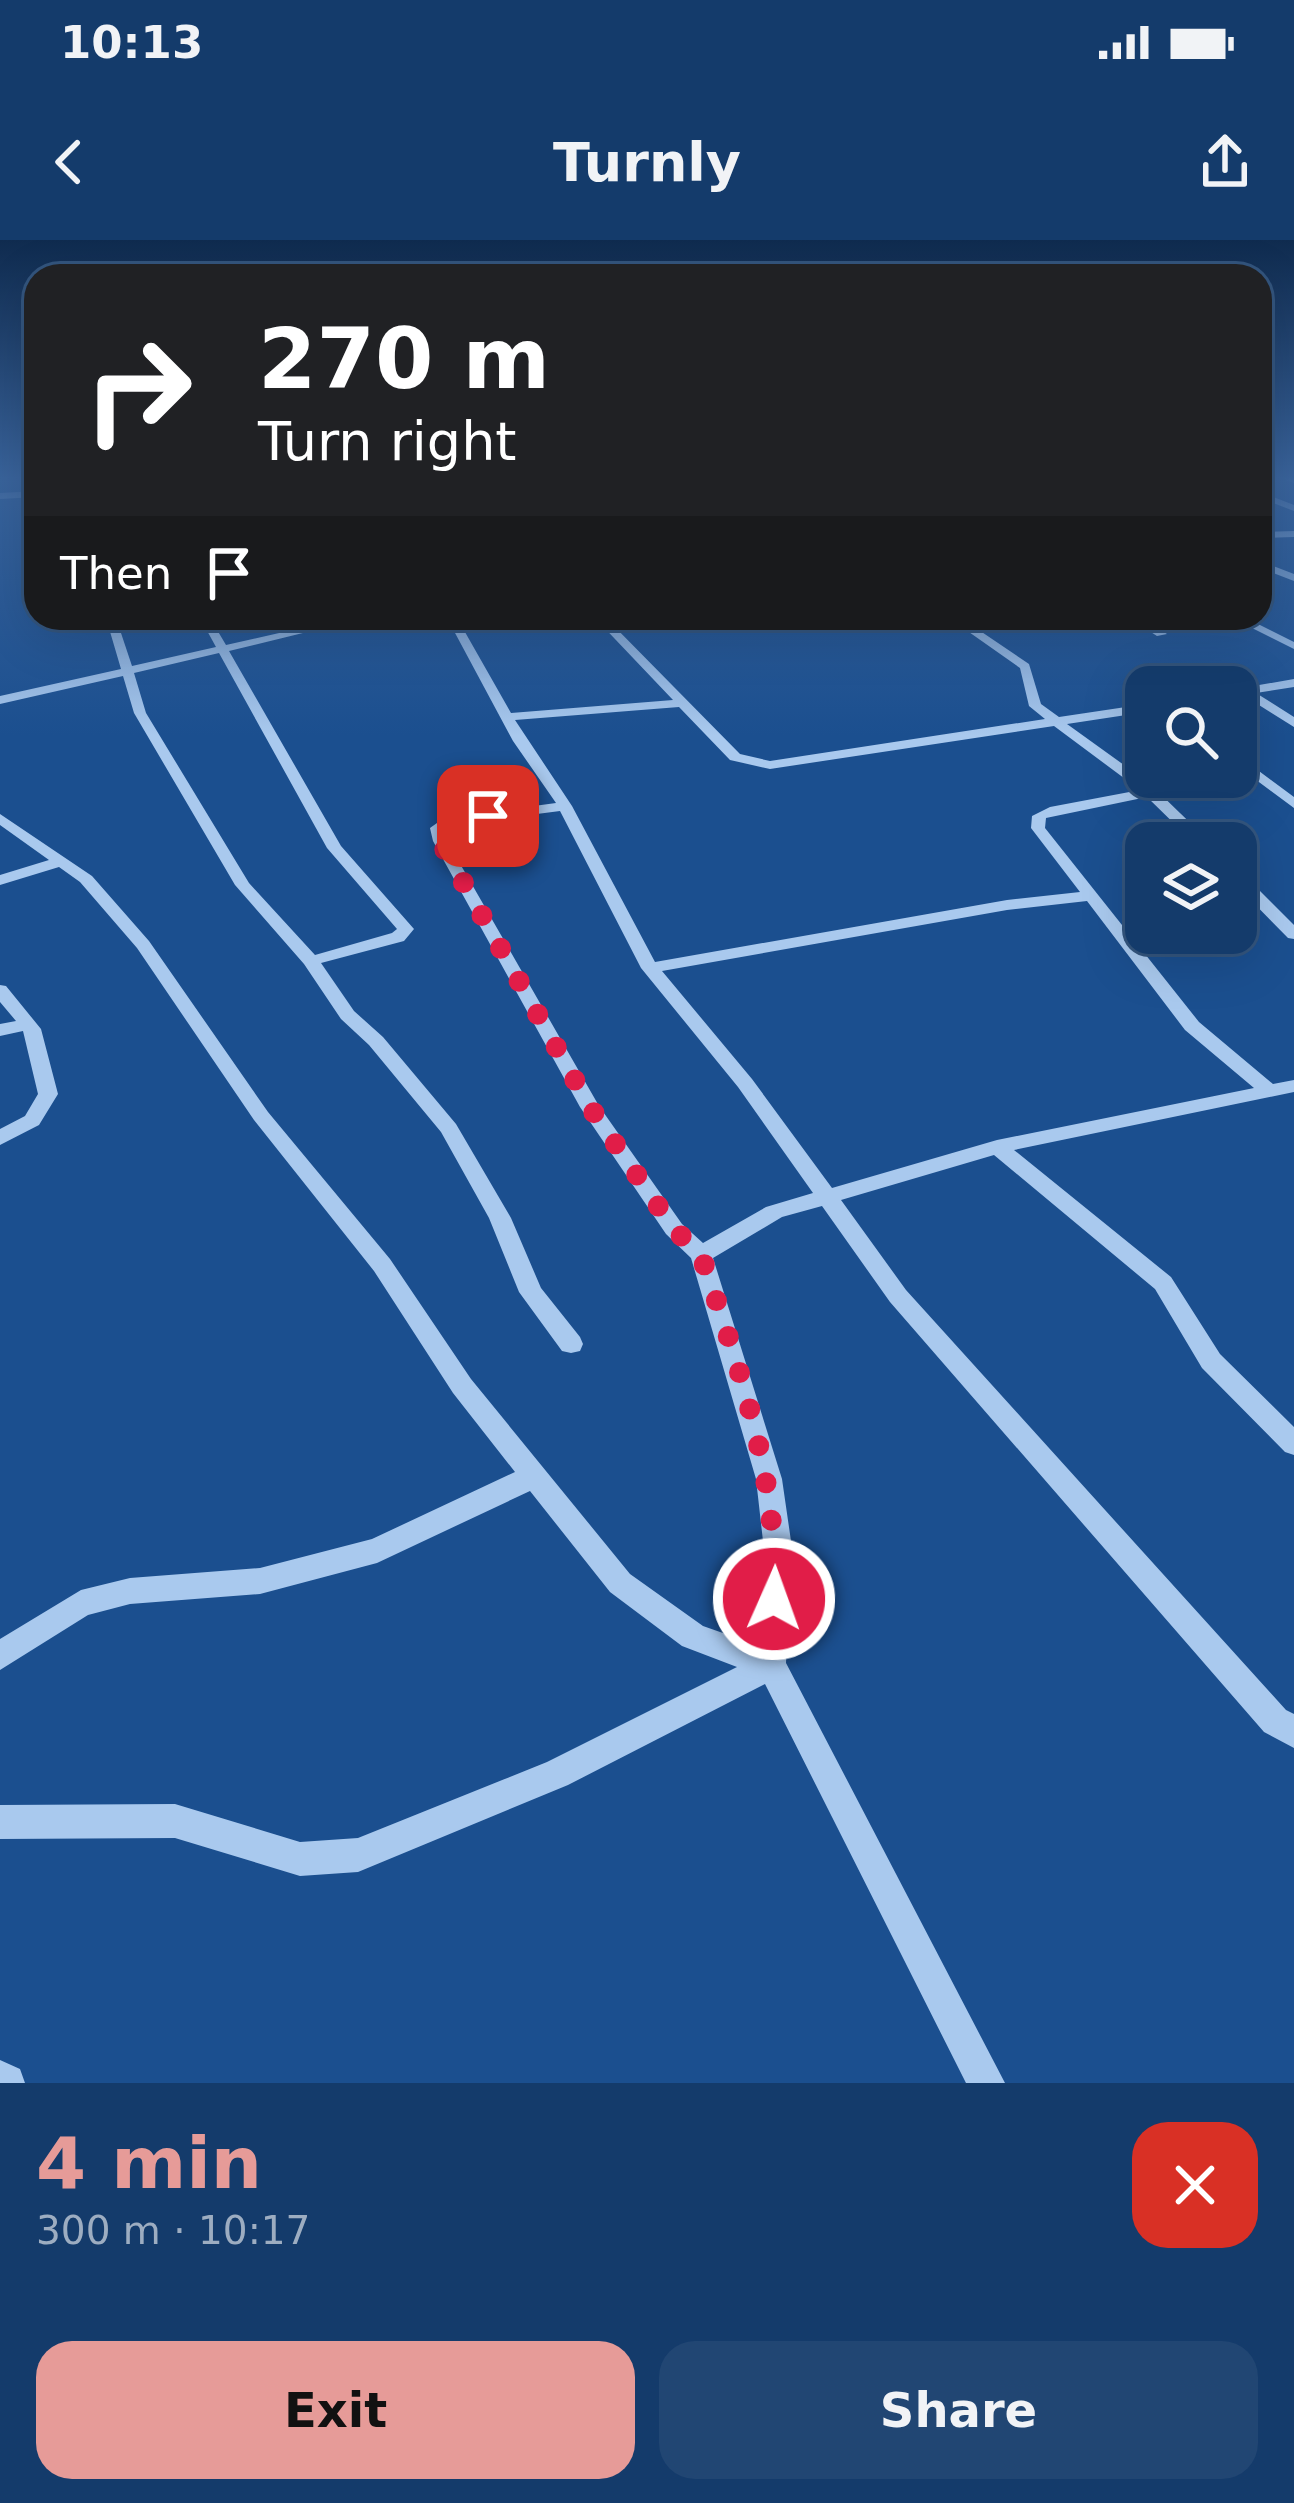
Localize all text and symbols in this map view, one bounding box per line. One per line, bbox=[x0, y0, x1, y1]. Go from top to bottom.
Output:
text: 10:13 bbox=[60, 16, 203, 69]
icon: back bbox=[36, 129, 102, 195]
icon: share bbox=[1192, 129, 1258, 195]
text: Turnly bbox=[553, 131, 741, 194]
text: 270 m bbox=[258, 310, 550, 408]
icon: right bbox=[60, 312, 216, 468]
text: Turn right bbox=[258, 410, 517, 473]
icon: arrive bbox=[196, 540, 262, 606]
text: Then bbox=[60, 547, 172, 600]
map controls bbox=[1125, 666, 1257, 954]
button: search bbox=[1125, 666, 1257, 798]
pin bbox=[437, 765, 539, 867]
icon: arrive bbox=[455, 783, 521, 849]
button: layers bbox=[1125, 822, 1257, 954]
position arrow bbox=[711, 1536, 837, 1662]
text: 4 min bbox=[36, 2121, 262, 2205]
button: close bbox=[1132, 2122, 1258, 2248]
text: 300 m · 10:17 bbox=[36, 2208, 310, 2253]
button: Exit bbox=[36, 2341, 635, 2479]
button: Share bbox=[659, 2341, 1258, 2479]

